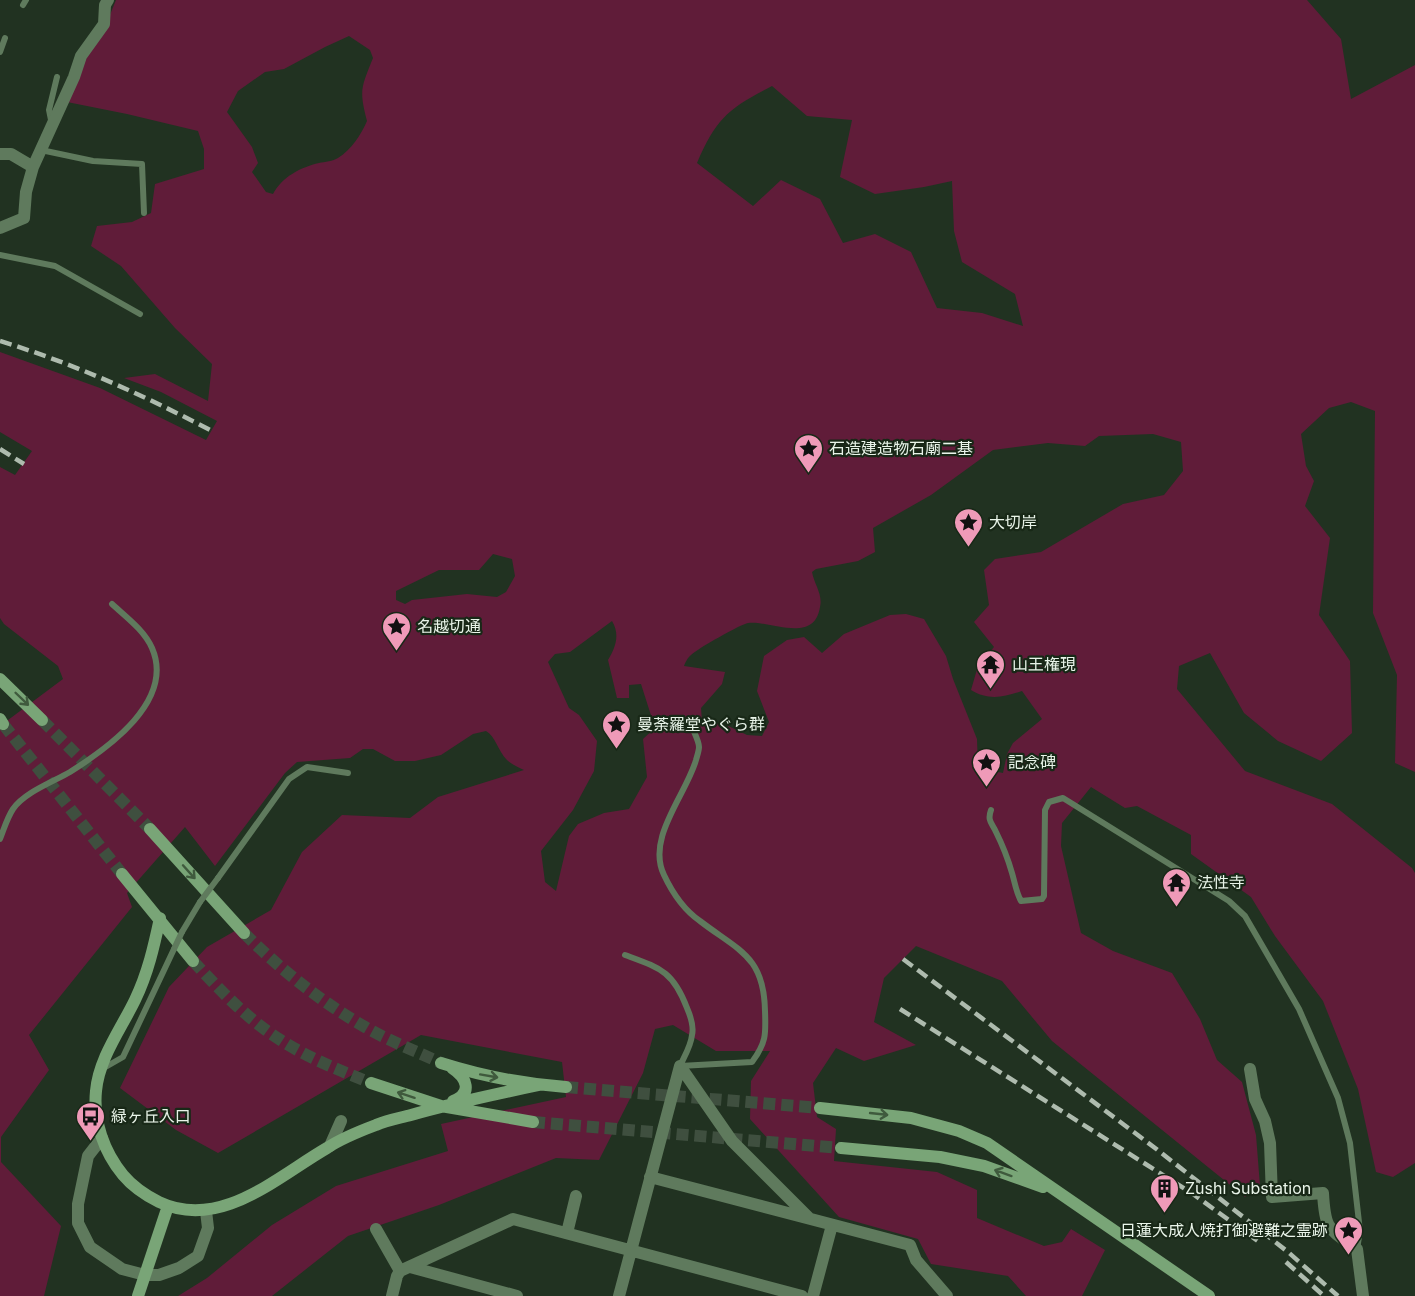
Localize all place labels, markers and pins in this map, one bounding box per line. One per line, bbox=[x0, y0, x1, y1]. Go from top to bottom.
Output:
place icon: 石造建造物石廟二基 bbox=[792, 432, 824, 474]
place label: 石造建造物石廟二基 bbox=[829, 438, 973, 458]
place icon: 大切岸 bbox=[952, 506, 984, 548]
place label: 大切岸 bbox=[989, 512, 1037, 532]
place icon: 名越切通 bbox=[380, 610, 412, 652]
place label: 名越切通 bbox=[417, 616, 481, 636]
temple icon: 山王権現 bbox=[975, 648, 1007, 690]
place label: 山王権現 bbox=[1012, 654, 1076, 674]
place icon: 曼荼羅堂やぐら群 bbox=[600, 708, 632, 750]
place label: 曼荼羅堂やぐら群 bbox=[637, 714, 765, 734]
place icon: 記念碑 bbox=[971, 746, 1003, 788]
place label: 記念碑 bbox=[1008, 752, 1056, 772]
temple icon: 法性寺 bbox=[1160, 866, 1192, 908]
place label: 法性寺 bbox=[1197, 872, 1245, 892]
bus stop icon: 緑ヶ丘入口 bbox=[74, 1100, 106, 1142]
place label: 緑ヶ丘入口 bbox=[111, 1106, 191, 1126]
building icon: Zushi Substation bbox=[1148, 1172, 1180, 1214]
place label: Zushi Substation bbox=[1185, 1178, 1311, 1198]
place icon: 日蓮大成人焼打御避難之霊跡 bbox=[1333, 1214, 1365, 1256]
place label: 日蓮大成人焼打御避難之霊跡 bbox=[1120, 1220, 1328, 1240]

